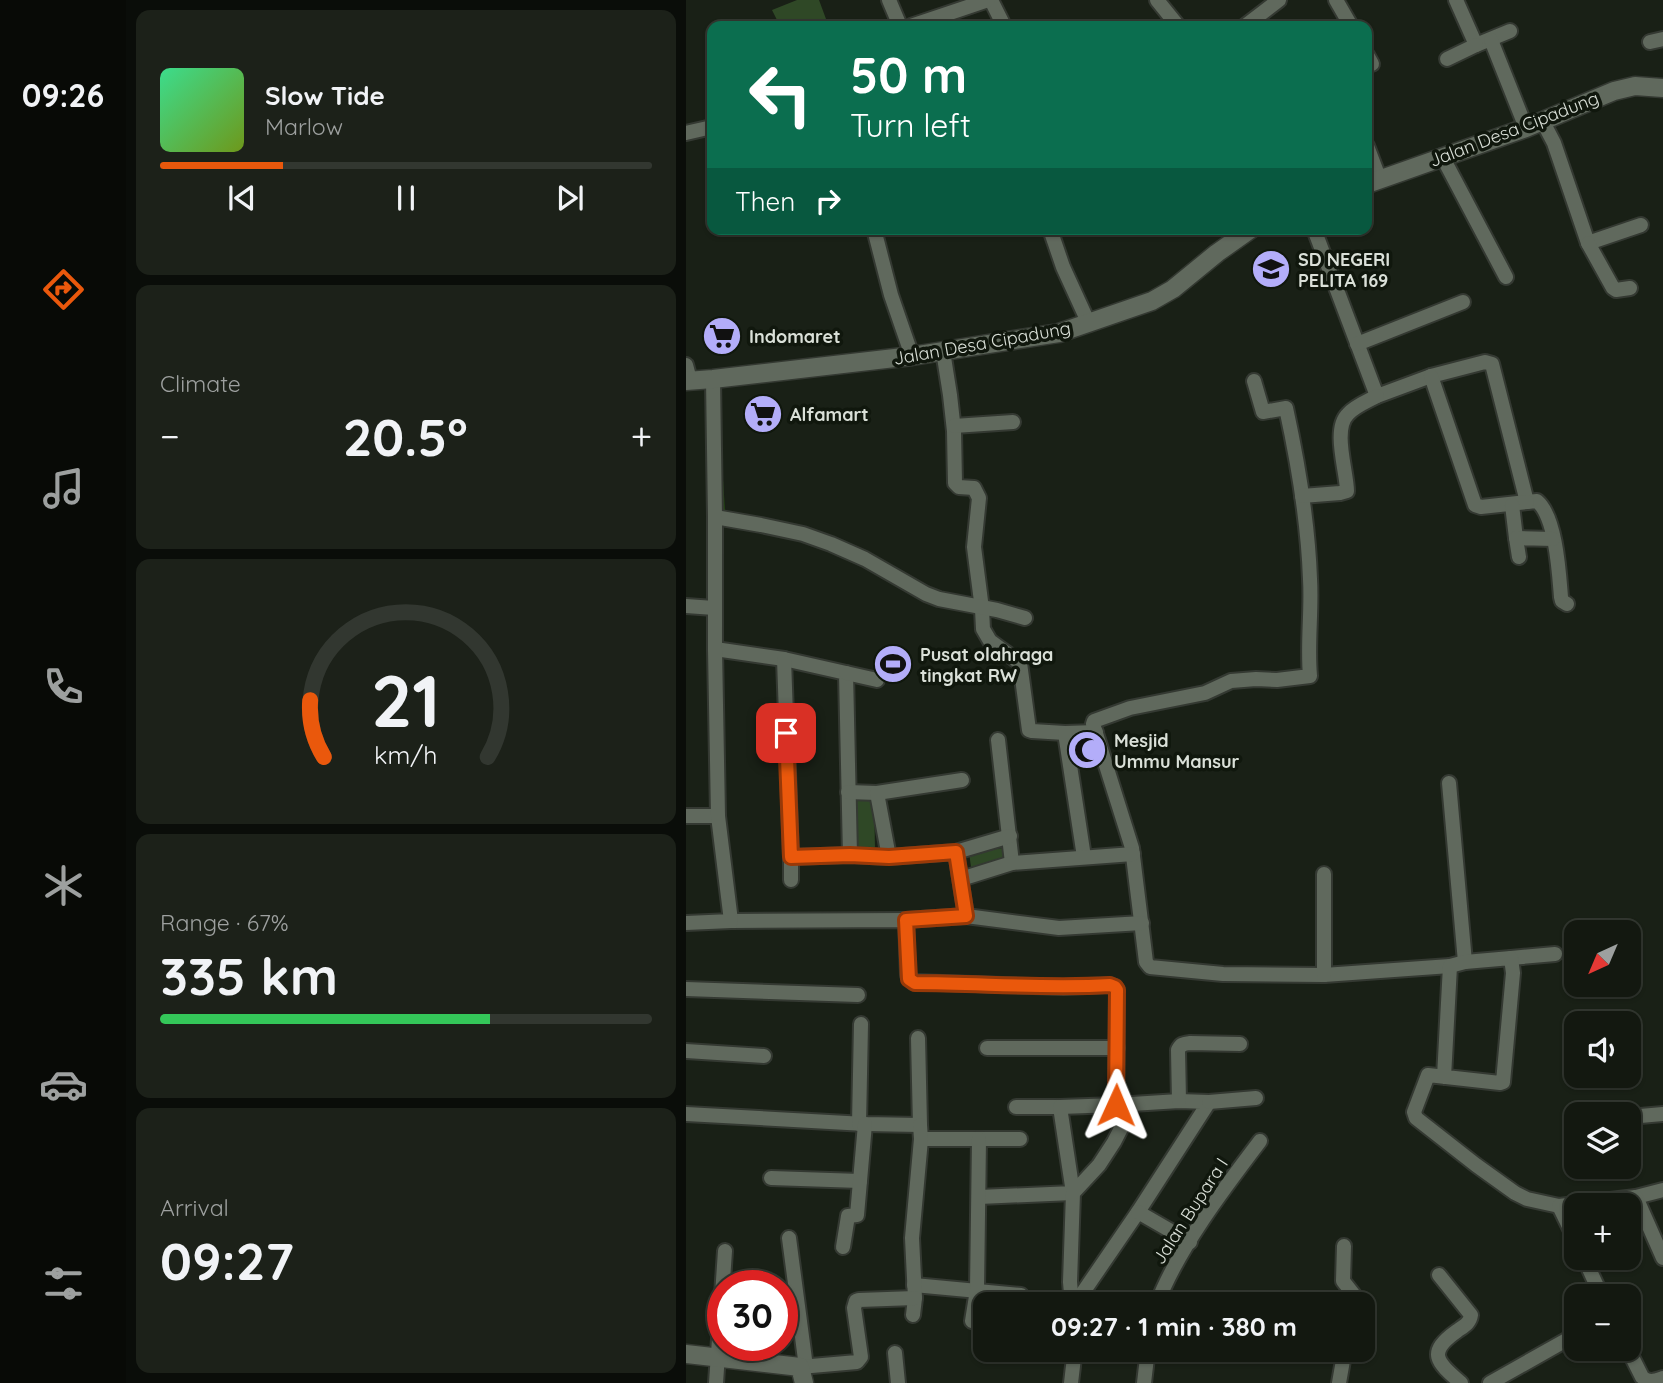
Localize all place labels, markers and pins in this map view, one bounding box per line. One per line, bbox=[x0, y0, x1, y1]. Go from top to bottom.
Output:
school or university icon: SD NEGERI PELITA 169 bbox=[1250, 248, 1292, 290]
place label: SD NEGERI PELITA 169 bbox=[1298, 248, 1390, 292]
supermarket icon: Indomaret bbox=[701, 315, 743, 357]
place label: Indomaret bbox=[749, 325, 841, 348]
supermarket icon: Alfamart bbox=[742, 393, 784, 435]
place label: Alfamart bbox=[790, 403, 869, 426]
sports icon: Pusat olahraga tingkat RW bbox=[872, 643, 914, 685]
place label: Pusat olahraga tingkat RW bbox=[920, 643, 1053, 687]
pin bbox=[756, 703, 816, 763]
mosque icon: Mesjid Ummu Mansur bbox=[1066, 729, 1108, 771]
place label: Mesjid Ummu Mansur bbox=[1114, 729, 1240, 773]

